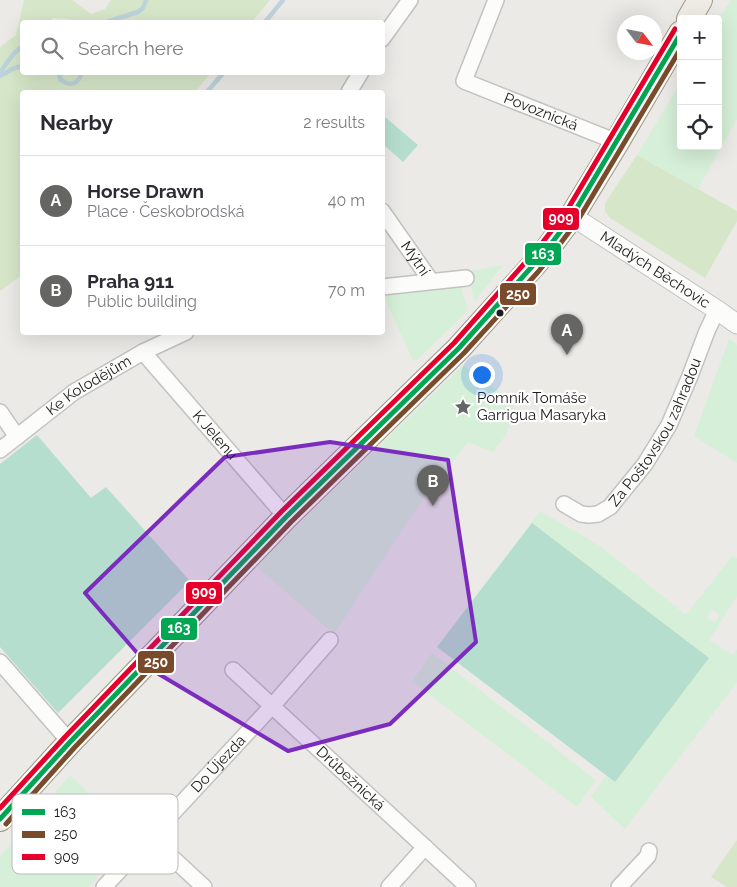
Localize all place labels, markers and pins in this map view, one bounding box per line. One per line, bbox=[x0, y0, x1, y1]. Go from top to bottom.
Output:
unlabelled marker bbox=[495, 308, 505, 318]
pin: A bbox=[551, 314, 583, 355]
place label: Pomník Tomáše Garrigua Masaryka bbox=[477, 389, 606, 424]
place icon: Pomník Tomáše Garrigua Masaryka bbox=[453, 397, 473, 417]
pin: B bbox=[417, 465, 449, 506]

